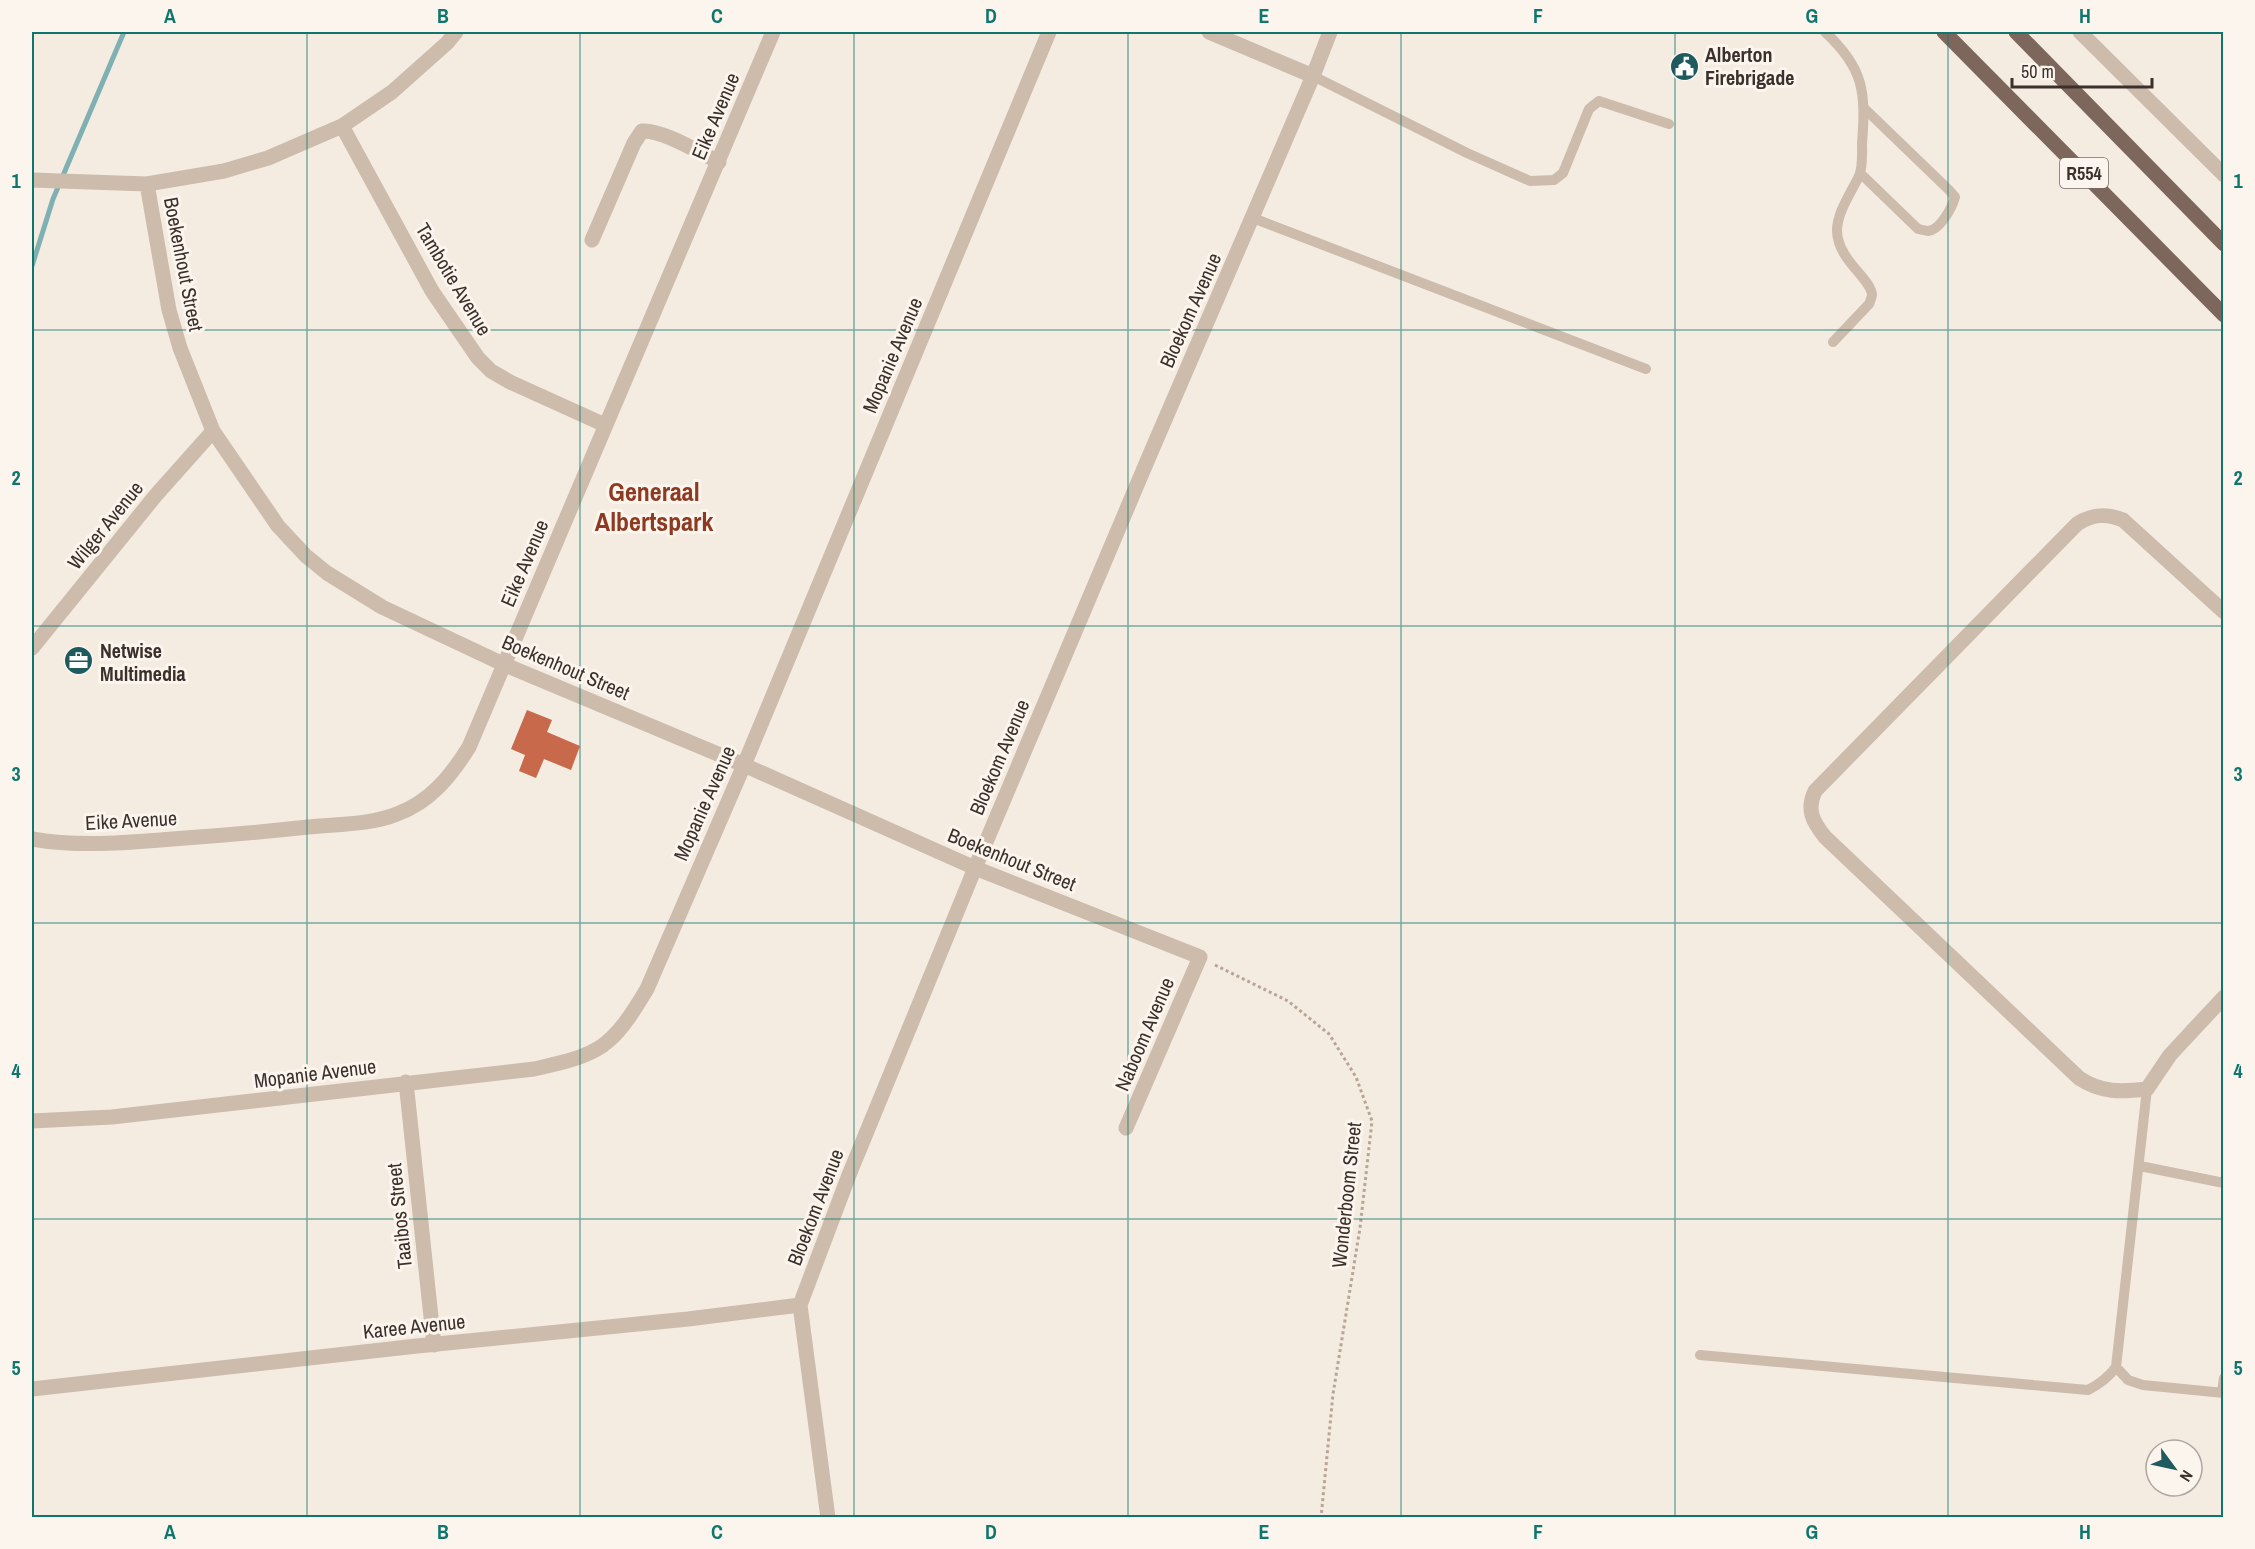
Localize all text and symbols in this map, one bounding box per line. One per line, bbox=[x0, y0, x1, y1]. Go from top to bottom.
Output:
text: A bbox=[164, 2, 176, 29]
text: B bbox=[437, 2, 449, 29]
text: C bbox=[711, 2, 723, 29]
text: D bbox=[985, 2, 997, 29]
text: E bbox=[1259, 2, 1270, 29]
text: F bbox=[1533, 2, 1543, 29]
text: G bbox=[1806, 2, 1818, 29]
text: H bbox=[2079, 2, 2091, 29]
place label: Alberton Firebrigade bbox=[1705, 41, 1794, 91]
public building icon: Alberton Firebrigade bbox=[1668, 50, 1700, 82]
scale bar bbox=[2012, 51, 2152, 89]
text: 50 m bbox=[2021, 59, 2054, 84]
street label: Eike Avenue bbox=[685, 68, 745, 164]
road number: R554 bbox=[2060, 158, 2108, 188]
text: 1 bbox=[11, 167, 21, 194]
text: 1 bbox=[2233, 167, 2243, 194]
street label: Boekenhout Street bbox=[158, 195, 210, 334]
street label: Tambotie Avenue bbox=[410, 218, 498, 340]
street label: Bloekom Avenue bbox=[1153, 248, 1227, 372]
street label: Mopanie Avenue bbox=[856, 293, 928, 417]
text: 2 bbox=[11, 464, 21, 491]
text: 2 bbox=[2233, 464, 2243, 491]
district label: Generaal Albertspark bbox=[595, 474, 713, 539]
street label: Wilger Avenue bbox=[61, 475, 149, 575]
street label: Eike Avenue bbox=[494, 515, 554, 611]
street label: Boekenhout Street bbox=[498, 628, 634, 706]
place label: Netwise Multimedia bbox=[100, 637, 186, 687]
office icon: Netwise Multimedia bbox=[63, 645, 95, 677]
street label: Bloekom Avenue bbox=[963, 695, 1035, 819]
street label: Mopanie Avenue bbox=[667, 741, 741, 865]
text: 3 bbox=[11, 760, 21, 787]
text: 3 bbox=[2233, 760, 2243, 787]
street label: Eike Avenue bbox=[84, 804, 178, 836]
street label: Boekenhout Street bbox=[944, 821, 1080, 897]
street label: Naboom Avenue bbox=[1108, 973, 1180, 1095]
street label: Mopanie Avenue bbox=[252, 1052, 378, 1094]
text: 4 bbox=[11, 1057, 21, 1084]
text: 4 bbox=[2233, 1057, 2243, 1084]
street label: Wonderboom Street bbox=[1325, 1120, 1367, 1269]
street label: Bloekom Avenue bbox=[780, 1145, 850, 1269]
street label: Taaibos Street bbox=[380, 1161, 418, 1270]
street label: Karee Avenue bbox=[361, 1307, 467, 1345]
text: 5 bbox=[11, 1354, 21, 1381]
text: 5 bbox=[2233, 1354, 2243, 1381]
north arrow bbox=[2144, 1438, 2204, 1498]
text: N bbox=[2175, 1466, 2198, 1486]
text: A bbox=[164, 1518, 176, 1545]
text: B bbox=[437, 1518, 449, 1545]
text: C bbox=[711, 1518, 723, 1545]
text: D bbox=[985, 1518, 997, 1545]
text: E bbox=[1259, 1518, 1270, 1545]
text: F bbox=[1533, 1518, 1543, 1545]
text: G bbox=[1806, 1518, 1818, 1545]
text: H bbox=[2079, 1518, 2091, 1545]

